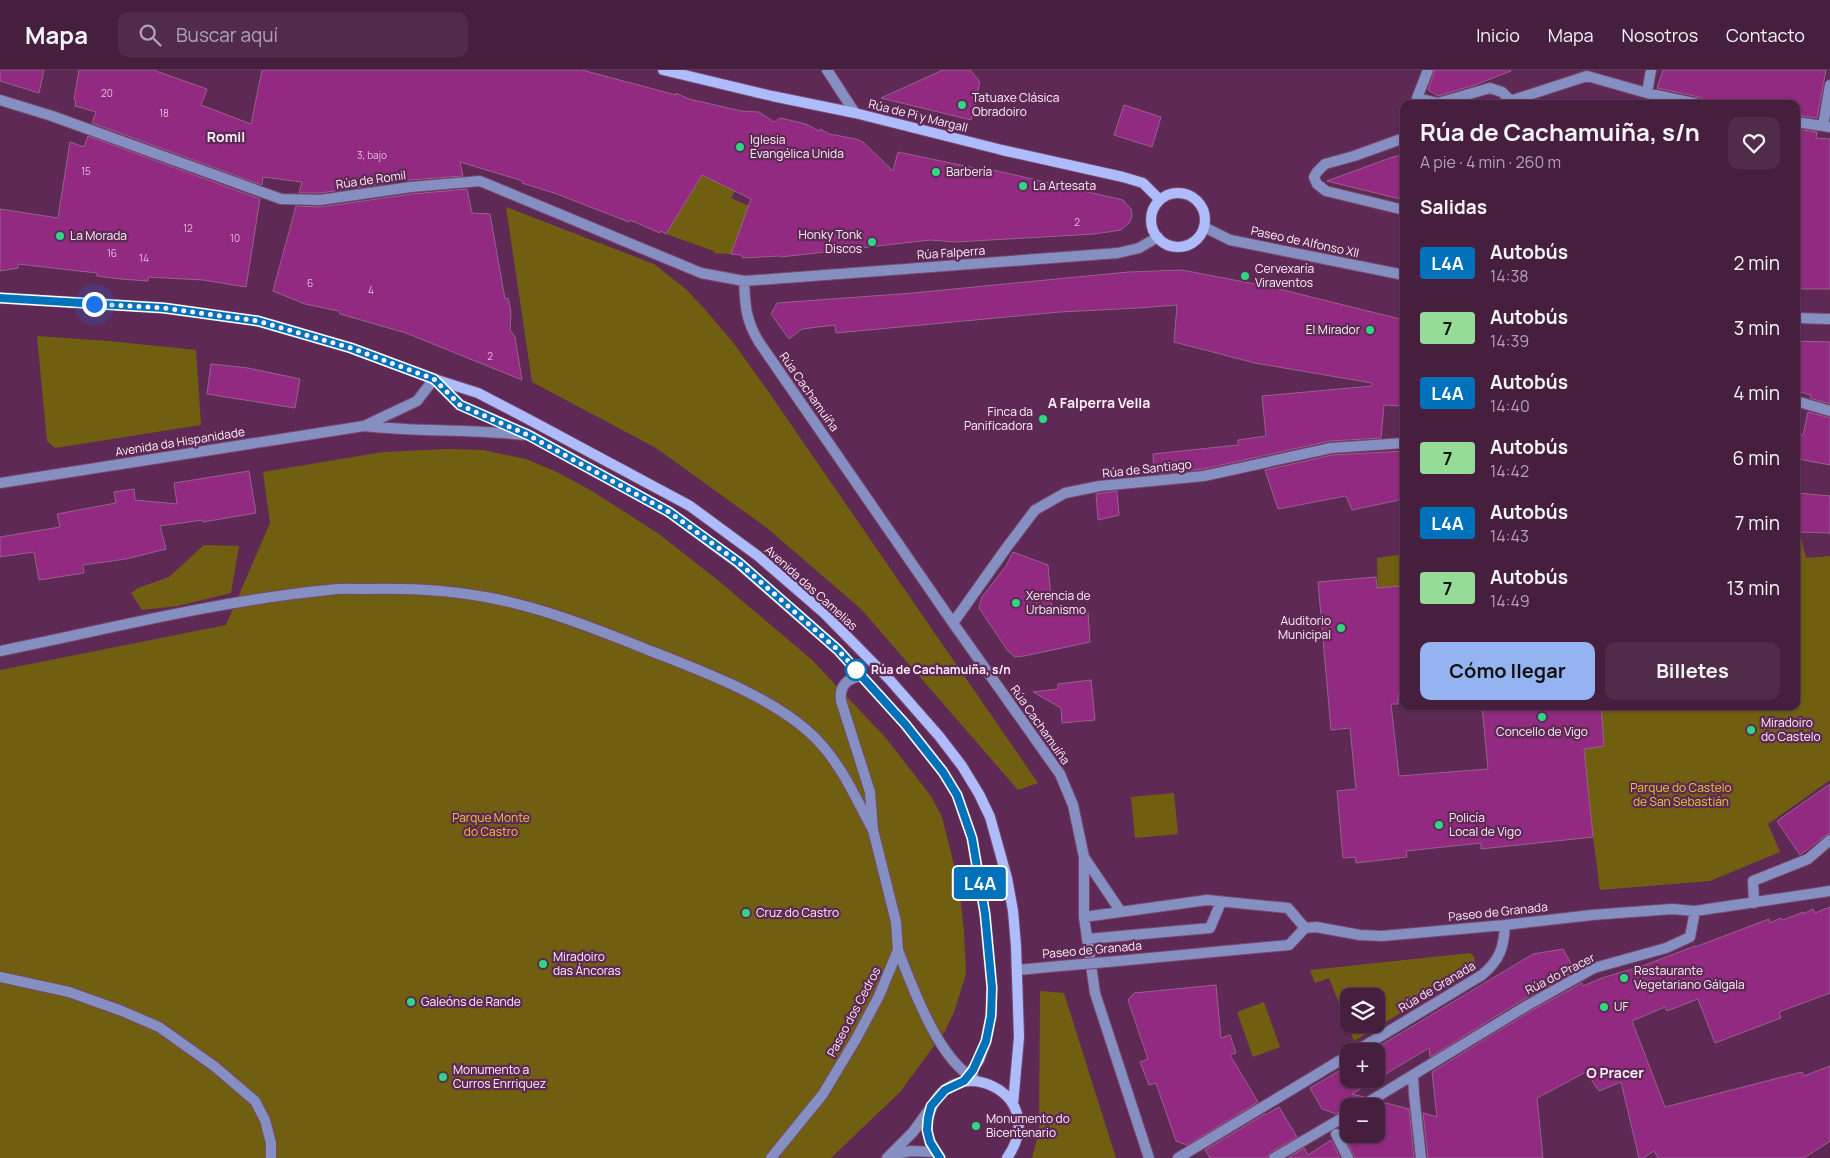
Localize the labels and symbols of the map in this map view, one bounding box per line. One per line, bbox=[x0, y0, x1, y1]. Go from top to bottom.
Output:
house number: 20 bbox=[101, 86, 113, 100]
place label: Tatuaxe Clásica Obradoiro bbox=[972, 89, 1060, 120]
street label: Rúa de Pi y Margall bbox=[867, 95, 970, 136]
marker: Tatuaxe Clásica Obradoiro bbox=[956, 99, 968, 111]
house number: 18 bbox=[159, 106, 169, 120]
district label: Romil bbox=[207, 127, 245, 146]
place label: Iglesia Evangélica Unida bbox=[750, 131, 844, 162]
marker: Iglesia Evangélica Unida bbox=[734, 141, 746, 153]
house number: 3, bajo bbox=[357, 148, 387, 162]
place label: Barbería bbox=[946, 163, 992, 180]
house number: 15 bbox=[81, 164, 91, 178]
street label: Rúa de Romil bbox=[335, 166, 407, 193]
marker: Barbería bbox=[930, 166, 942, 178]
place label: La Artesata bbox=[1033, 177, 1096, 194]
marker: La Artesata bbox=[1017, 180, 1029, 192]
house number: 2 bbox=[1074, 215, 1080, 229]
house number: 12 bbox=[183, 221, 193, 235]
street label: Paseo de Alfonso XII bbox=[1249, 222, 1361, 261]
place label: Honky Tonk Discos bbox=[799, 226, 863, 257]
place label: La Morada bbox=[70, 227, 127, 244]
marker: La Morada bbox=[54, 230, 66, 242]
house number: 10 bbox=[230, 231, 240, 245]
marker: Honky Tonk Discos bbox=[866, 236, 878, 248]
street label: Rúa Falperra bbox=[916, 242, 986, 263]
house number: 16 bbox=[107, 246, 117, 260]
house number: 14 bbox=[139, 251, 149, 265]
place label: Cervexaría Viraventos bbox=[1255, 260, 1314, 291]
marker: Cervexaría Viraventos bbox=[1239, 270, 1251, 282]
house number: 6 bbox=[307, 276, 313, 290]
house number: 4 bbox=[368, 283, 374, 297]
your location bbox=[82, 292, 107, 317]
place label: El Mirador bbox=[1306, 321, 1361, 338]
marker: El Mirador bbox=[1364, 324, 1376, 336]
house number: 2 bbox=[487, 349, 493, 363]
street label: Rúa Cachamuíña bbox=[776, 349, 843, 435]
district label: A Falperra Vella bbox=[1048, 393, 1150, 412]
place label: Finca da Panificadora bbox=[964, 403, 1033, 434]
marker: Finca da Panificadora bbox=[1037, 413, 1049, 425]
street label: Avenida da Hispanidade bbox=[114, 423, 246, 460]
street label: Rúa de Santiago bbox=[1101, 455, 1193, 482]
street label: Avenida das Camelias bbox=[761, 541, 861, 634]
place label: Xerencia de Urbanismo bbox=[1026, 587, 1091, 618]
marker: Xerencia de Urbanismo bbox=[1010, 597, 1022, 609]
place label: Auditorio Municipal bbox=[1278, 612, 1331, 643]
marker: Auditorio Municipal bbox=[1335, 622, 1347, 634]
marker: Rúa de Cachamuiña, s/n bbox=[845, 659, 867, 681]
place label: Rúa de Cachamuiña, s/n bbox=[871, 661, 1011, 678]
street label: Rúa Cachamuíña bbox=[1007, 682, 1074, 768]
marker: Concello de Vigo bbox=[1536, 711, 1548, 723]
place label: Miradoiro do Castelo bbox=[1761, 714, 1821, 745]
place label: Concello de Vigo bbox=[1496, 723, 1588, 740]
marker: Miradoiro do Castelo bbox=[1745, 724, 1757, 736]
park label: Parque do Castelo de San Sebastián bbox=[1630, 779, 1732, 810]
park label: Parque Monte do Castro bbox=[452, 809, 530, 840]
place label: Policía Local de Vigo bbox=[1449, 809, 1521, 840]
marker: Policía Local de Vigo bbox=[1433, 819, 1445, 831]
line badge: L4A bbox=[951, 867, 1009, 899]
street label: Paseo de Granada bbox=[1447, 898, 1548, 925]
place label: Cruz do Castro bbox=[756, 904, 839, 921]
marker: Cruz do Castro bbox=[740, 907, 752, 919]
street label: Paseo de Granada bbox=[1042, 937, 1142, 962]
place label: Miradoiro das Áncoras bbox=[553, 948, 621, 979]
street label: Rúa do Pracer bbox=[1522, 948, 1598, 998]
street label: Rúa de Granada bbox=[1395, 957, 1478, 1016]
marker: Miradoiro das Áncoras bbox=[537, 958, 549, 970]
place label: Restaurante Vegetariano Gálgala bbox=[1634, 962, 1745, 993]
street label: Paseo dos Cedros bbox=[823, 964, 884, 1060]
marker: Restaurante Vegetariano Gálgala bbox=[1618, 972, 1630, 984]
place label: Galeóns de Rande bbox=[421, 993, 521, 1010]
marker: Galeóns de Rande bbox=[405, 996, 417, 1008]
place label: UF bbox=[1614, 998, 1628, 1015]
marker: UF bbox=[1598, 1001, 1610, 1013]
place label: Monumento a Curros Enrriquez bbox=[453, 1061, 546, 1092]
district label: O Pracer bbox=[1586, 1063, 1644, 1082]
marker: Monumento a Curros Enrriquez bbox=[437, 1071, 449, 1083]
place label: Monumento do Bicentenario bbox=[986, 1110, 1070, 1141]
marker: Monumento do Bicentenario bbox=[970, 1120, 982, 1132]

